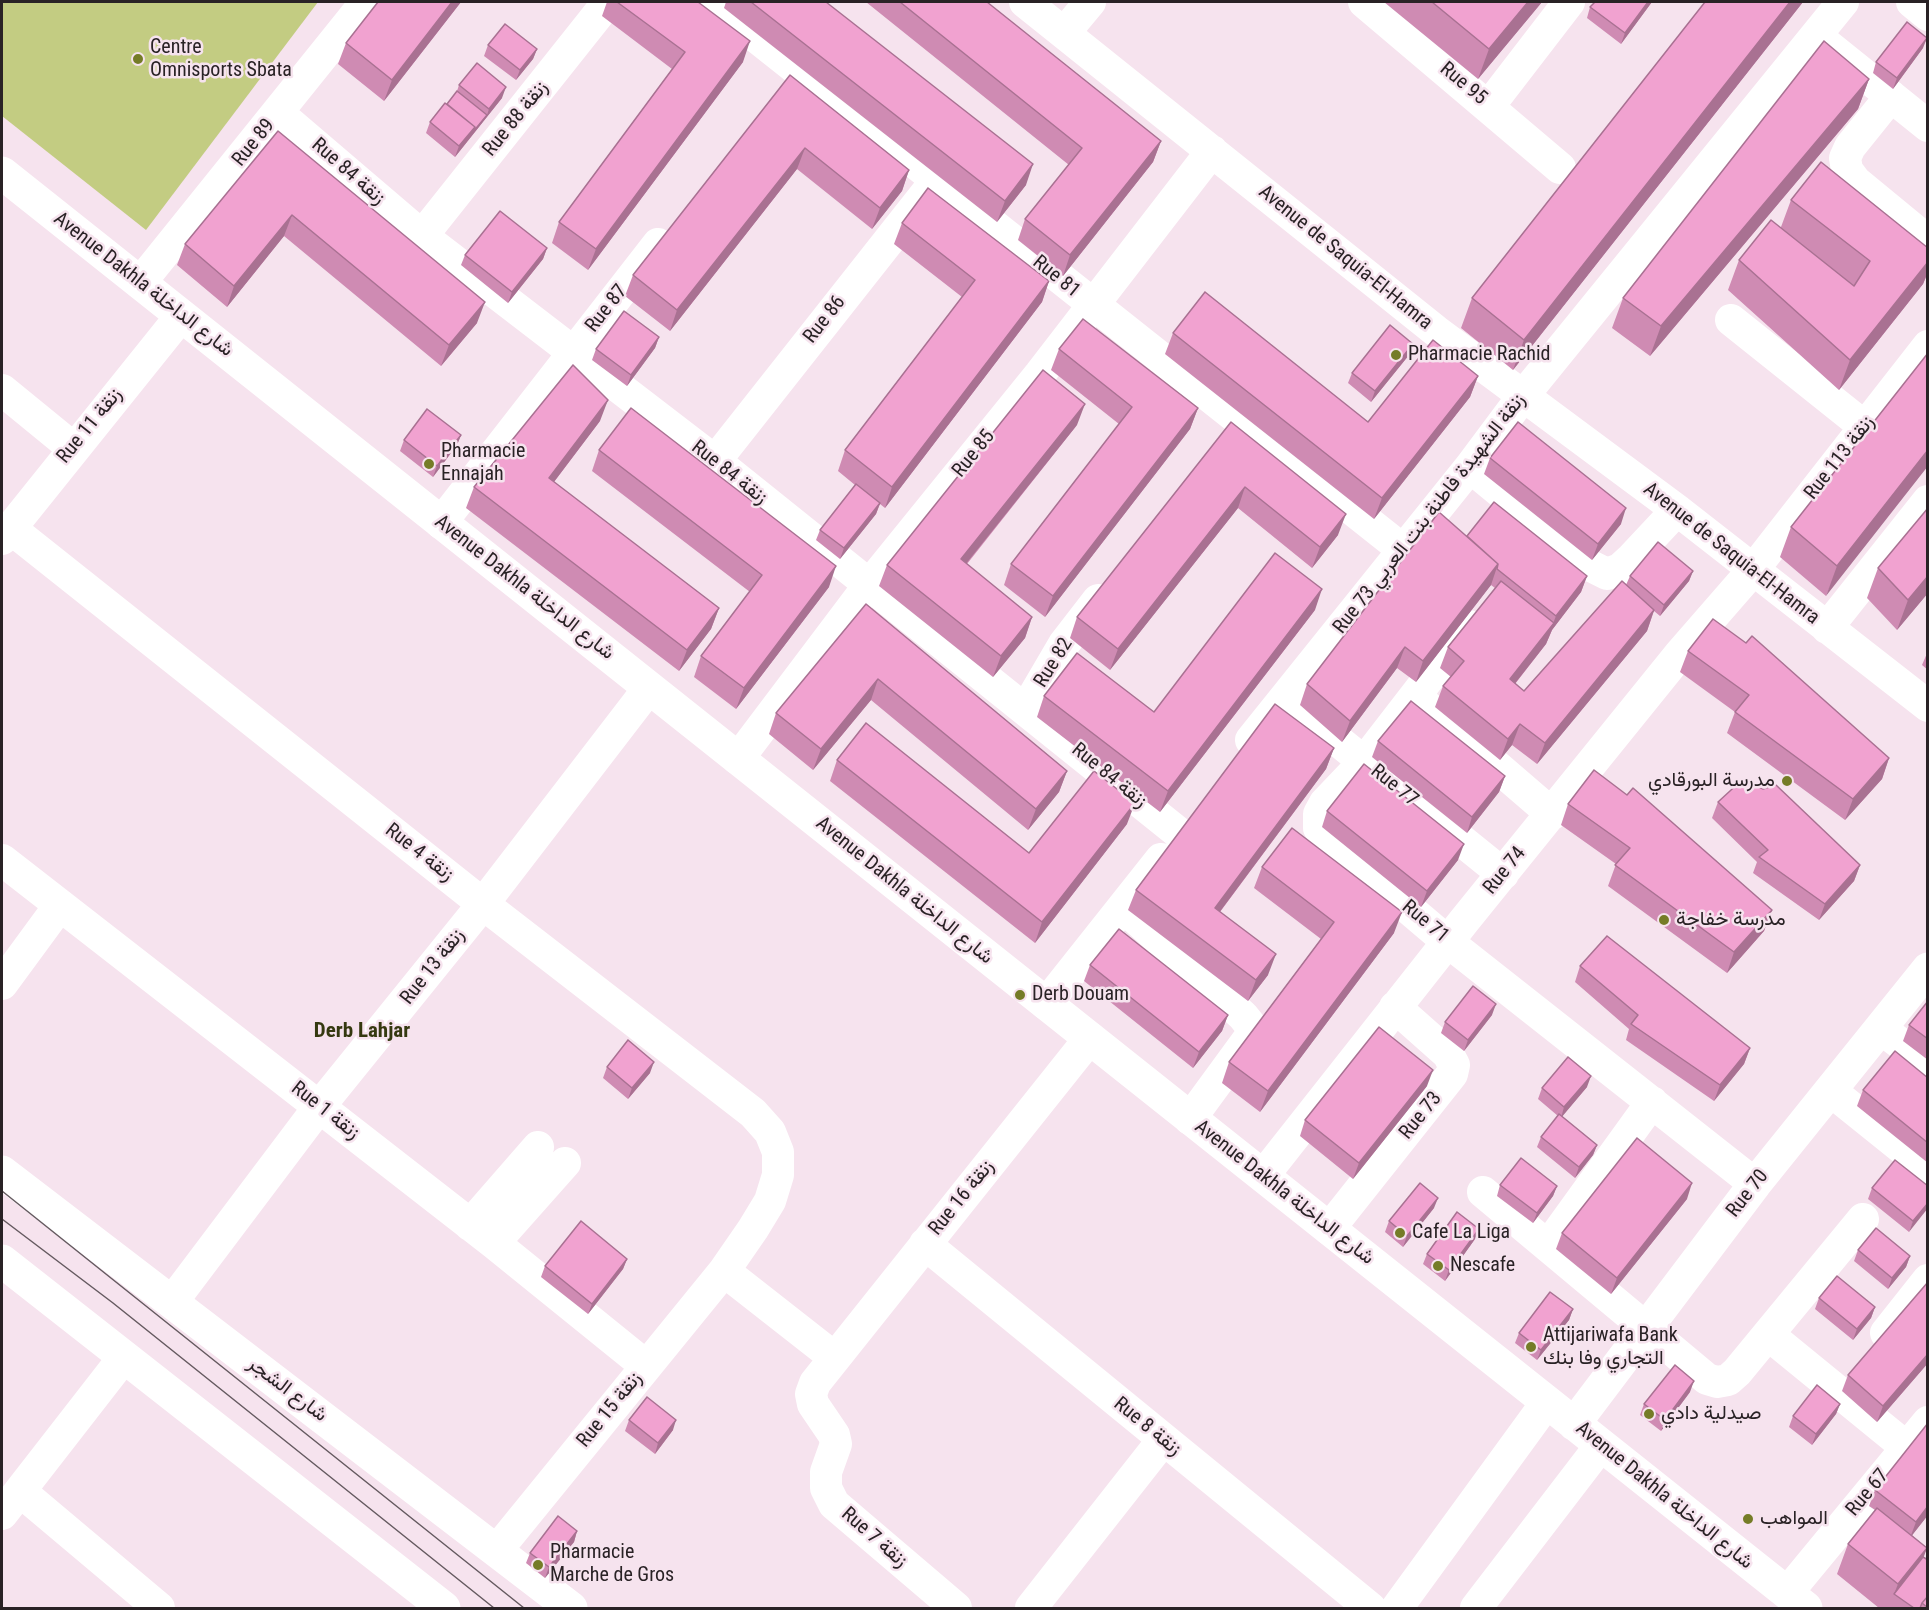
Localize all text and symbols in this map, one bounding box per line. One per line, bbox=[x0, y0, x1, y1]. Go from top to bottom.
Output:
place label: Centre Omnisports Sbata bbox=[150, 36, 292, 83]
marker: Centre Omnisports Sbata bbox=[131, 52, 145, 66]
street label: Rue 95 bbox=[1435, 57, 1491, 111]
street label: Rue 88 زنقة bbox=[478, 76, 554, 162]
street label: Rue 89 bbox=[228, 114, 280, 172]
street label: Rue 84 زنقة bbox=[306, 133, 390, 211]
street label: Avenue de Saquia-El-Hamra bbox=[1253, 181, 1437, 335]
street label: Avenue Dakhla شارع الداخلة bbox=[48, 207, 238, 363]
street label: Rue 81 bbox=[1027, 251, 1085, 303]
street label: Rue 87 bbox=[581, 280, 633, 338]
street label: Rue 86 bbox=[799, 291, 851, 349]
place label: Pharmacie Rachid bbox=[1408, 343, 1550, 367]
marker: Pharmacie Rachid bbox=[1389, 348, 1403, 362]
street label: Rue 11 زنقة bbox=[52, 383, 128, 469]
street label: Rue 73 زنقة الشهيدة فاطنة بنت العربي bbox=[1329, 389, 1531, 639]
street label: Rue 113 زنقة bbox=[1800, 411, 1880, 505]
street label: Rue 85 bbox=[948, 425, 1000, 483]
street label: Rue 84 زنقة bbox=[686, 436, 772, 510]
place label: Pharmacie Ennajah bbox=[441, 440, 525, 487]
marker: Pharmacie Ennajah bbox=[422, 457, 436, 471]
street label: Avenue de Saquia-El-Hamra bbox=[1638, 478, 1824, 630]
street label: Avenue Dakhla شارع الداخلة bbox=[429, 510, 619, 666]
street label: Rue 82 bbox=[1030, 634, 1078, 692]
street label: Rue 84 زنقة bbox=[1066, 738, 1152, 814]
street label: Rue 77 bbox=[1365, 760, 1423, 812]
place label: مدرسة البورقادي bbox=[1648, 769, 1775, 793]
marker: مدرسة البورقادي bbox=[1780, 774, 1794, 788]
street label: Avenue Dakhla شارع الداخلة bbox=[810, 812, 998, 970]
street label: Rue 4 زنقة bbox=[380, 819, 458, 887]
street label: Rue 74 bbox=[1479, 842, 1531, 900]
street label: Rue 71 bbox=[1397, 895, 1453, 949]
place label: مدرسة خفاجة bbox=[1676, 908, 1786, 932]
marker: مدرسة خفاجة bbox=[1657, 913, 1671, 927]
street label: Rue 13 زنقة bbox=[396, 924, 470, 1010]
place label: Derb Douam bbox=[1032, 983, 1129, 1007]
marker: Derb Douam bbox=[1013, 988, 1027, 1002]
district label: Derb Lahjar bbox=[314, 1019, 410, 1045]
street label: Rue 1 زنقة bbox=[286, 1077, 364, 1145]
street label: Rue 73 bbox=[1395, 1087, 1447, 1145]
street label: Avenue Dakhla شارع الداخلة bbox=[1189, 1115, 1379, 1271]
street label: Rue 16 زنقة bbox=[924, 1155, 1000, 1241]
street label: Rue 70 bbox=[1722, 1165, 1774, 1223]
place label: Cafe La Liga bbox=[1412, 1221, 1510, 1245]
marker: Cafe La Liga bbox=[1393, 1226, 1407, 1240]
place label: Nescafe bbox=[1450, 1254, 1515, 1278]
marker: Nescafe bbox=[1431, 1259, 1445, 1273]
place label: Attijariwafa Bank التجاري وفا بنك bbox=[1543, 1324, 1678, 1371]
marker: Attijariwafa Bank التجاري وفا بنك bbox=[1524, 1340, 1538, 1354]
street label: شارع الشجر bbox=[242, 1352, 332, 1428]
street label: Rue 15 زنقة bbox=[572, 1367, 648, 1453]
street label: Rue 8 زنقة bbox=[1108, 1392, 1186, 1462]
place label: صيدلية دادي bbox=[1661, 1402, 1761, 1426]
marker: صيدلية دادي bbox=[1642, 1407, 1656, 1421]
street label: Avenue Dakhla شارع الداخلة bbox=[1570, 1417, 1758, 1575]
street label: Rue 67 bbox=[1841, 1465, 1895, 1521]
street label: Rue 7 زنقة bbox=[836, 1503, 912, 1573]
place label: المواهب bbox=[1760, 1507, 1828, 1531]
marker: المواهب bbox=[1741, 1512, 1755, 1526]
place label: Pharmacie Marche de Gros bbox=[550, 1541, 674, 1588]
marker: Pharmacie Marche de Gros bbox=[531, 1558, 545, 1572]

